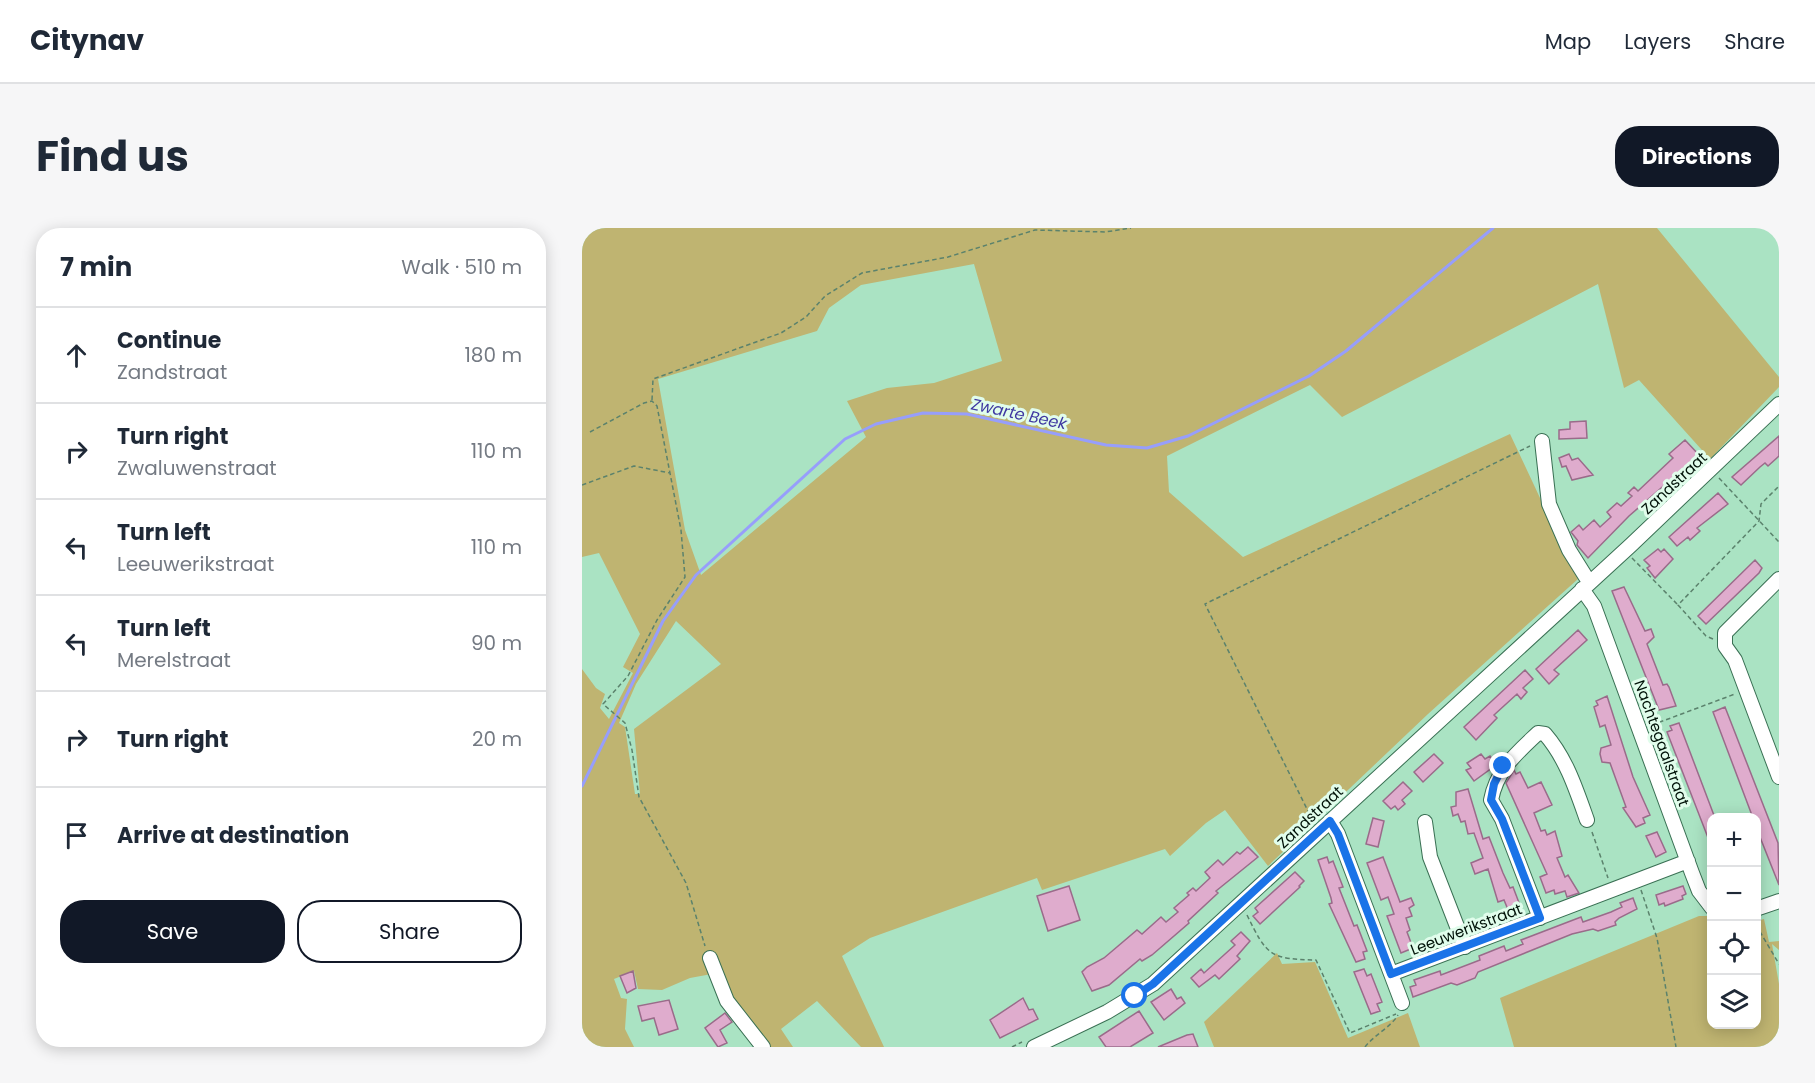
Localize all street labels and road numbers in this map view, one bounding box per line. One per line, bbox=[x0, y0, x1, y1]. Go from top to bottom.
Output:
street label: Zandstraat bbox=[1637, 447, 1711, 519]
street label: Nachtegaalstraat bbox=[1629, 677, 1695, 809]
street label: Zandstraat bbox=[1273, 781, 1347, 853]
street label: Leeuwerikstraat bbox=[1407, 898, 1525, 960]

